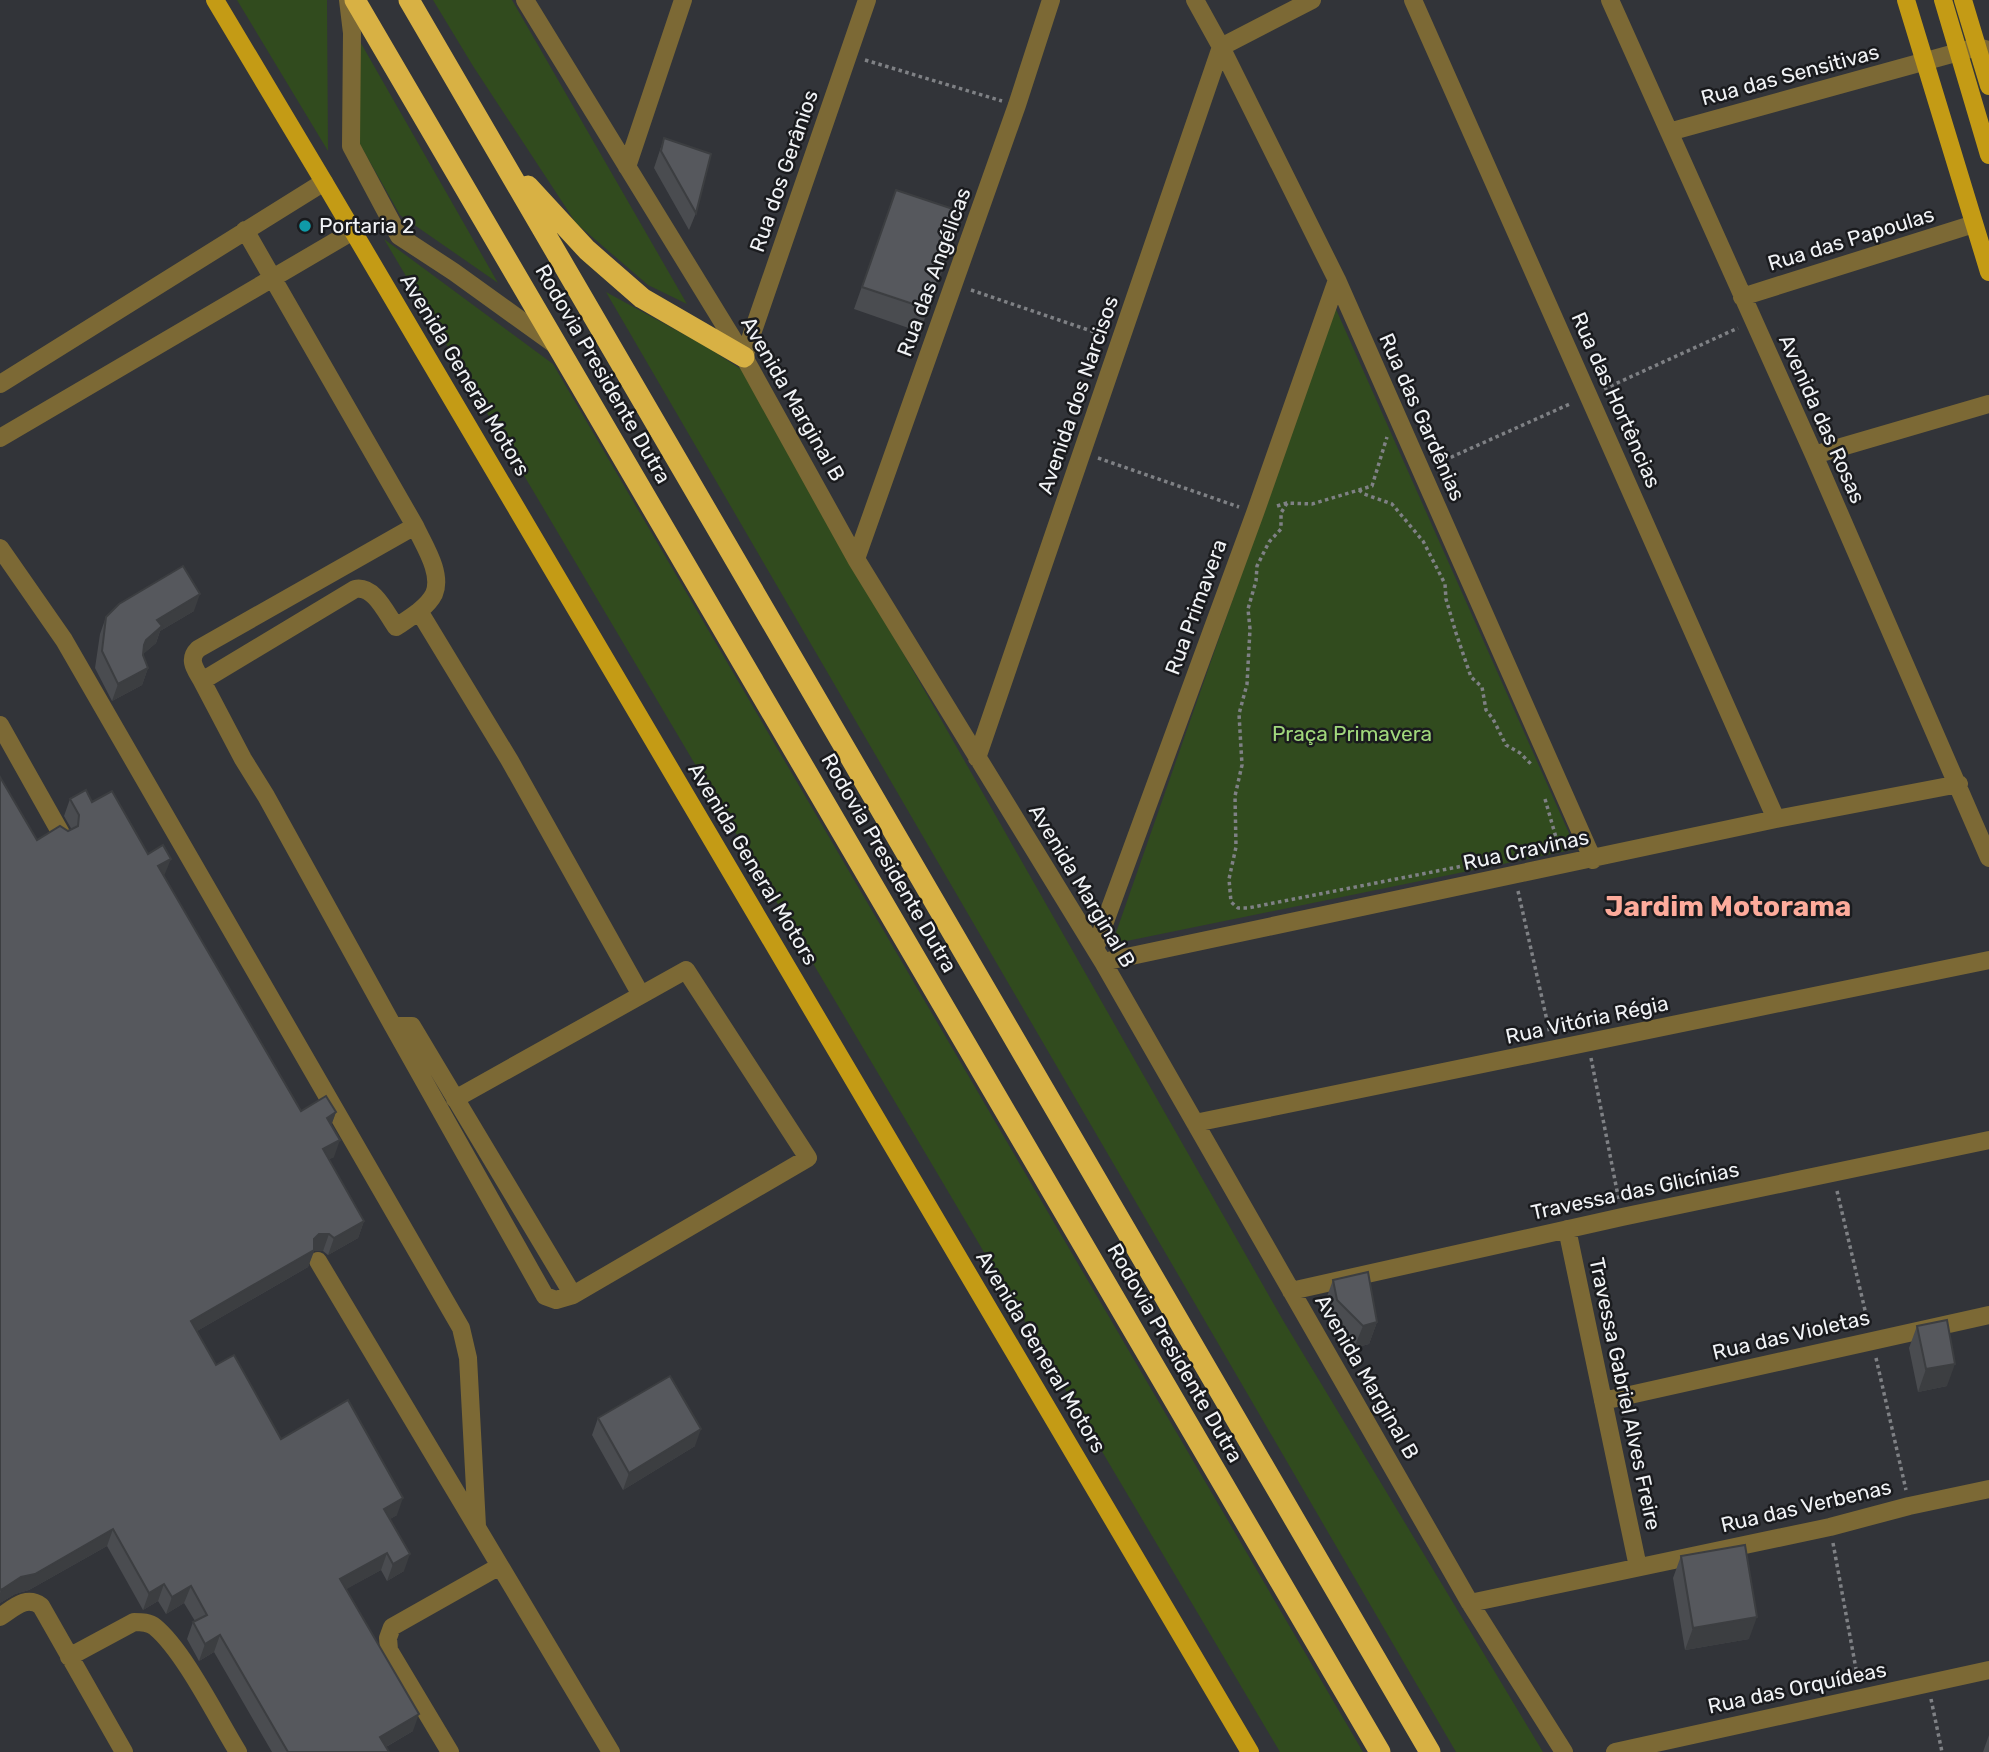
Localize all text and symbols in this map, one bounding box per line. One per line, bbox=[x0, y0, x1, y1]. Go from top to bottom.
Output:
street label: Rua das Sensitivas bbox=[1698, 39, 1882, 110]
street label: Rua dos Gerânios bbox=[744, 87, 823, 255]
street label: Rua das Angélicas bbox=[891, 184, 976, 360]
street label: Rua das Papoulas bbox=[1765, 201, 1937, 276]
place label: Portaria 2 bbox=[319, 213, 414, 238]
marker: Portaria 2 bbox=[297, 218, 313, 234]
street label: Rodovia Presidente Dutra bbox=[530, 260, 676, 488]
street label: Avenida General Motors bbox=[395, 269, 536, 480]
street label: Avenida dos Narcisos bbox=[1032, 292, 1123, 497]
street label: Rua das Hortências bbox=[1566, 308, 1666, 492]
street label: Avenida Marginal B bbox=[736, 312, 851, 485]
street label: Rua das Gardênias bbox=[1374, 329, 1471, 505]
street label: Avenida das Rosas bbox=[1774, 331, 1871, 507]
street label: Rua Primavera bbox=[1159, 536, 1232, 678]
park label: Praça Primavera bbox=[1272, 721, 1432, 746]
street label: Rodovia Presidente Dutra bbox=[816, 749, 962, 977]
street label: Avenida General Motors bbox=[683, 758, 824, 969]
street label: Avenida Marginal B bbox=[1024, 800, 1141, 972]
street label: Rua Cravinas bbox=[1461, 824, 1591, 875]
district label: Jardim Motorama bbox=[1605, 890, 1851, 923]
street label: Rua Vitória Régia bbox=[1503, 990, 1671, 1049]
street label: Travessa das Glicínias bbox=[1529, 1156, 1741, 1225]
street label: Rodovia Presidente Dutra bbox=[1102, 1239, 1248, 1467]
street label: Avenida General Motors bbox=[971, 1246, 1112, 1457]
street label: Travessa Gabriel Alves Freire bbox=[1584, 1255, 1667, 1532]
street label: Avenida Marginal B bbox=[1310, 1290, 1425, 1463]
street label: Rua das Violetas bbox=[1710, 1304, 1872, 1365]
street label: Rua das Verbenas bbox=[1718, 1474, 1894, 1537]
street label: Rua das Orquídeas bbox=[1705, 1656, 1888, 1719]

